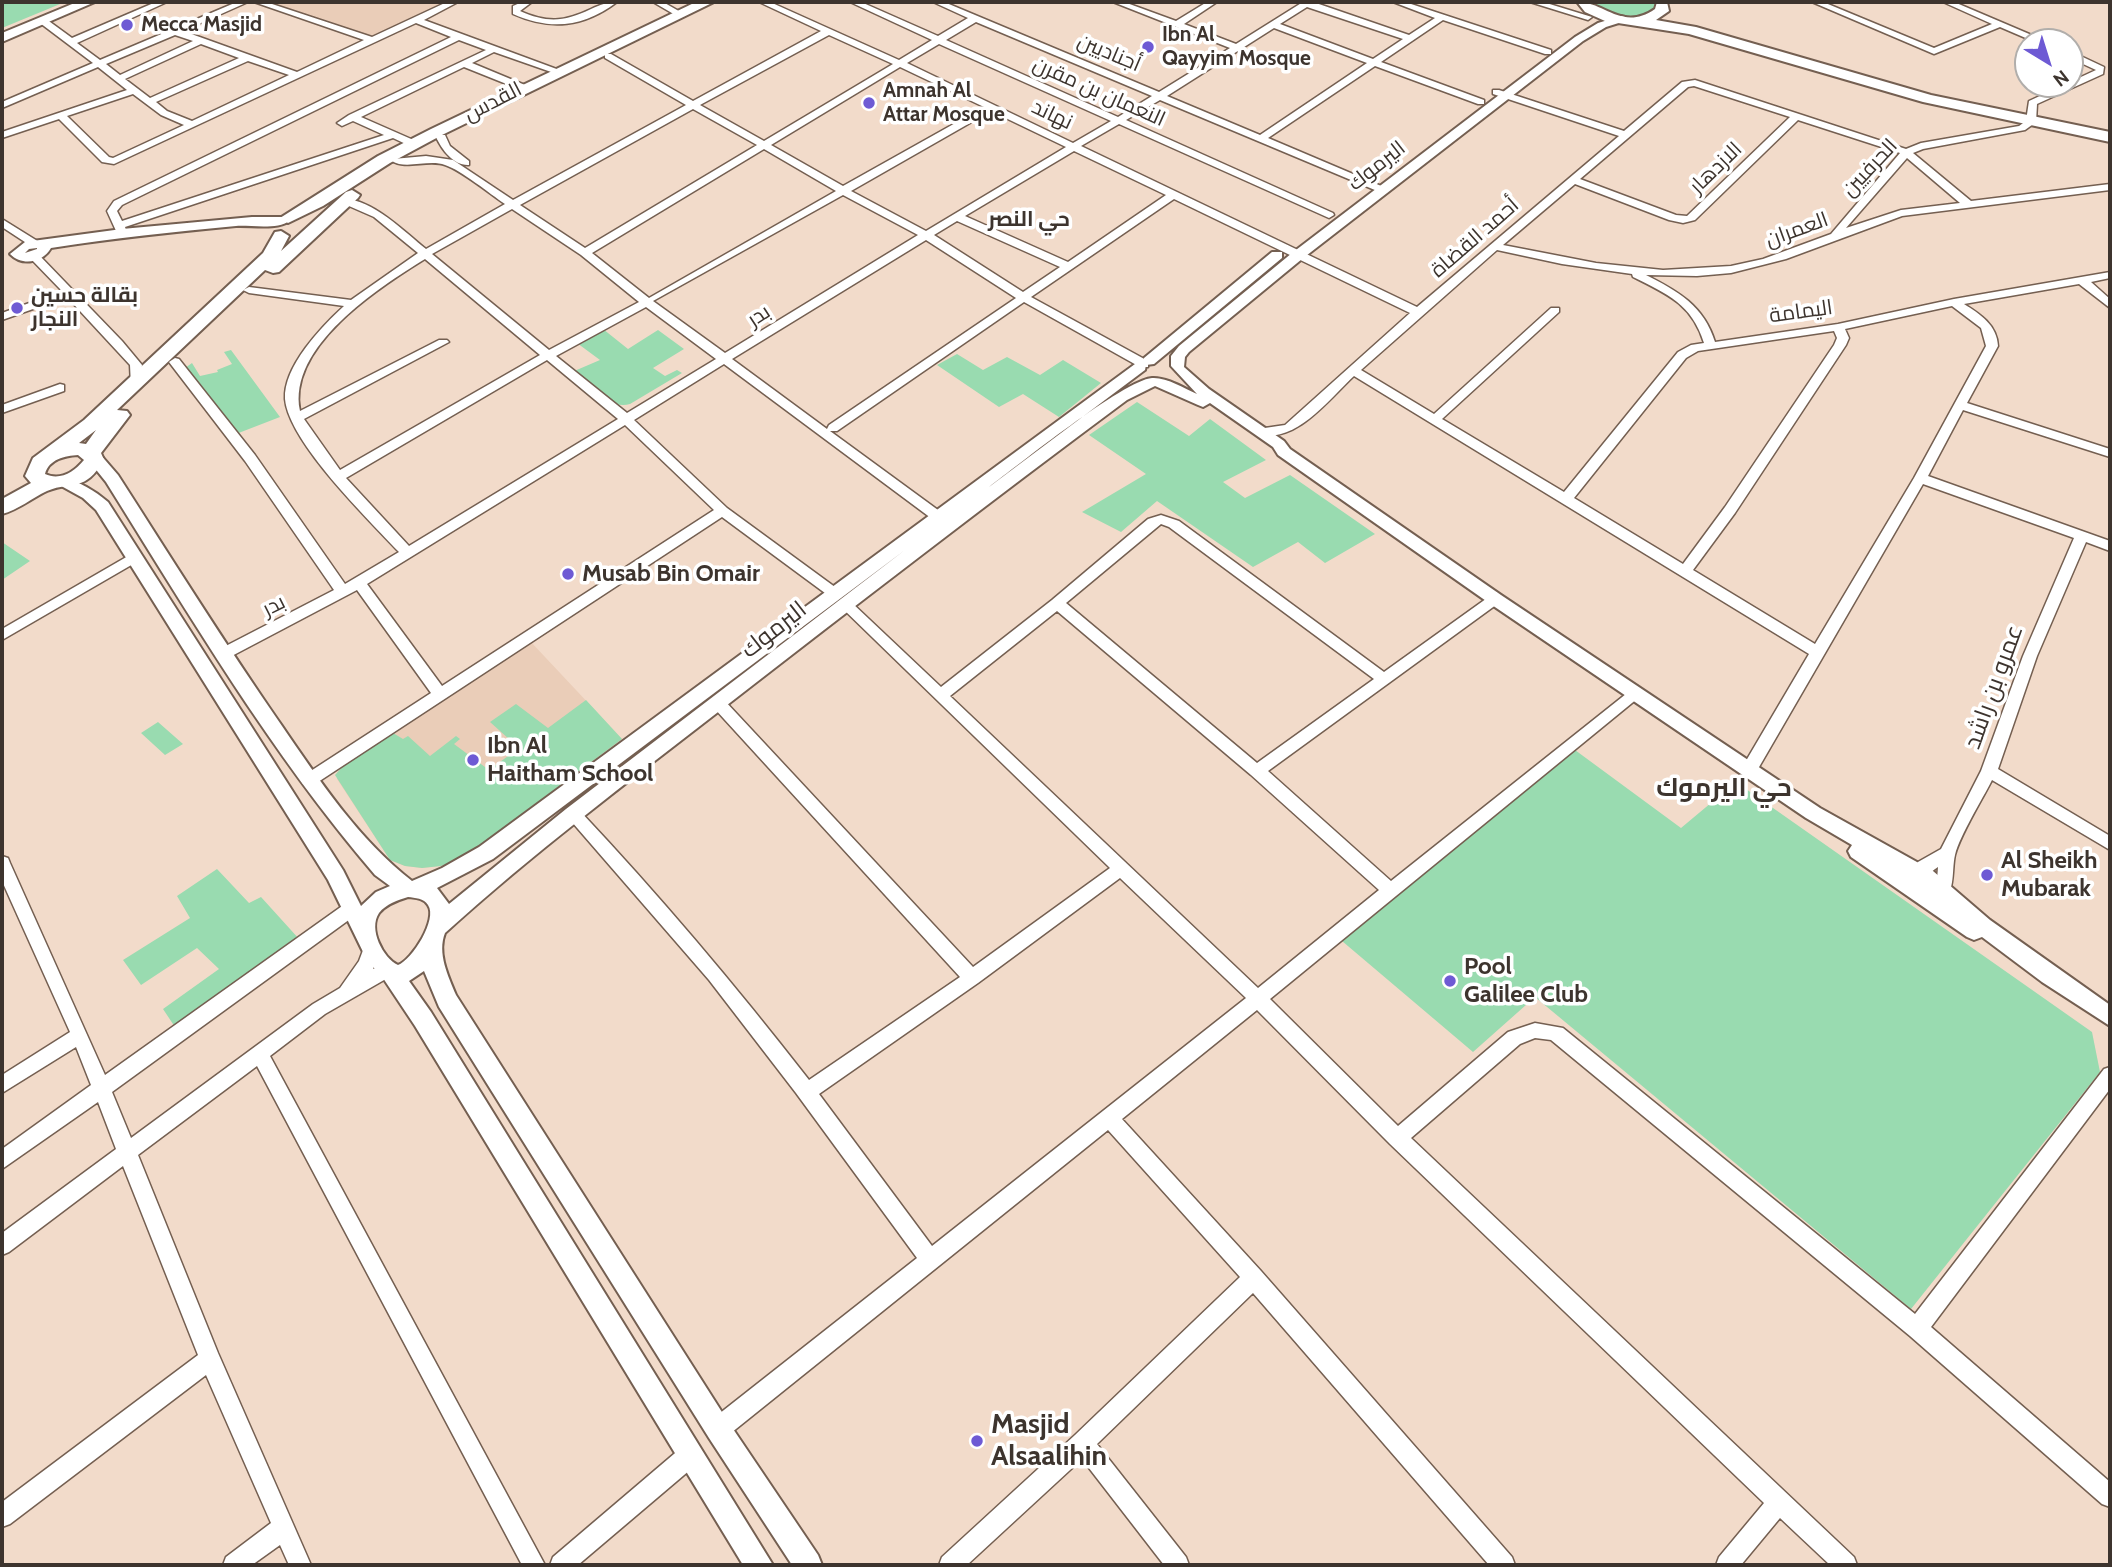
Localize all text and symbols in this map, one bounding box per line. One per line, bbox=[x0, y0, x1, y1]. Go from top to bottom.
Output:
place label: Mecca Masjid bbox=[141, 12, 262, 38]
marker: Mecca Masjid bbox=[119, 17, 135, 33]
place label: Ibn Al Qayyim Mosque bbox=[1162, 22, 1311, 72]
street label: أجناديين bbox=[1074, 28, 1144, 78]
north arrow bbox=[2014, 28, 2084, 98]
marker: Ibn Al Qayyim Mosque bbox=[1140, 39, 1156, 55]
street label: النعمان بن مقرن bbox=[1029, 52, 1169, 132]
text: N bbox=[2049, 65, 2073, 92]
street label: القدس bbox=[460, 77, 526, 127]
place label: Amnah Al Attar Mosque bbox=[883, 78, 1005, 128]
marker: Amnah Al Attar Mosque bbox=[861, 95, 877, 111]
street label: نهاند bbox=[1027, 95, 1077, 135]
street label: الحرفيين bbox=[1837, 134, 1903, 202]
street label: اليرموك bbox=[1343, 136, 1411, 196]
street label: الازدهار bbox=[1684, 137, 1748, 199]
street label: أحمد القضاة bbox=[1426, 193, 1524, 283]
district label: حي النصر bbox=[988, 207, 1070, 233]
street label: العمران bbox=[1762, 207, 1832, 253]
place label: بقالة حسين النجار bbox=[31, 283, 138, 333]
street label: اليمامة bbox=[1768, 295, 1834, 329]
street label: بدر bbox=[743, 299, 775, 333]
marker: بقالة حسين النجار bbox=[9, 300, 25, 316]
place label: Musab Bin Omair bbox=[582, 560, 760, 588]
marker: Musab Bin Omair bbox=[560, 566, 576, 582]
street label: بدر bbox=[258, 590, 290, 622]
street label: اليرموك bbox=[735, 595, 813, 665]
street label: عمرو بن راشد bbox=[1958, 621, 2030, 753]
place label: Ibn Al Haitham School bbox=[487, 732, 653, 788]
marker: Ibn Al Haitham School bbox=[465, 752, 481, 768]
district label: حي اليرموك bbox=[1656, 772, 1792, 804]
place label: Al Sheikh Mubarak bbox=[2001, 847, 2097, 903]
marker: Al Sheikh Mubarak bbox=[1979, 867, 1995, 883]
place label: Pool Galilee Club bbox=[1464, 953, 1588, 1009]
marker: Pool Galilee Club bbox=[1442, 973, 1458, 989]
place label: Masjid Alsaalihin bbox=[991, 1408, 1107, 1474]
marker: Masjid Alsaalihin bbox=[969, 1433, 985, 1449]

